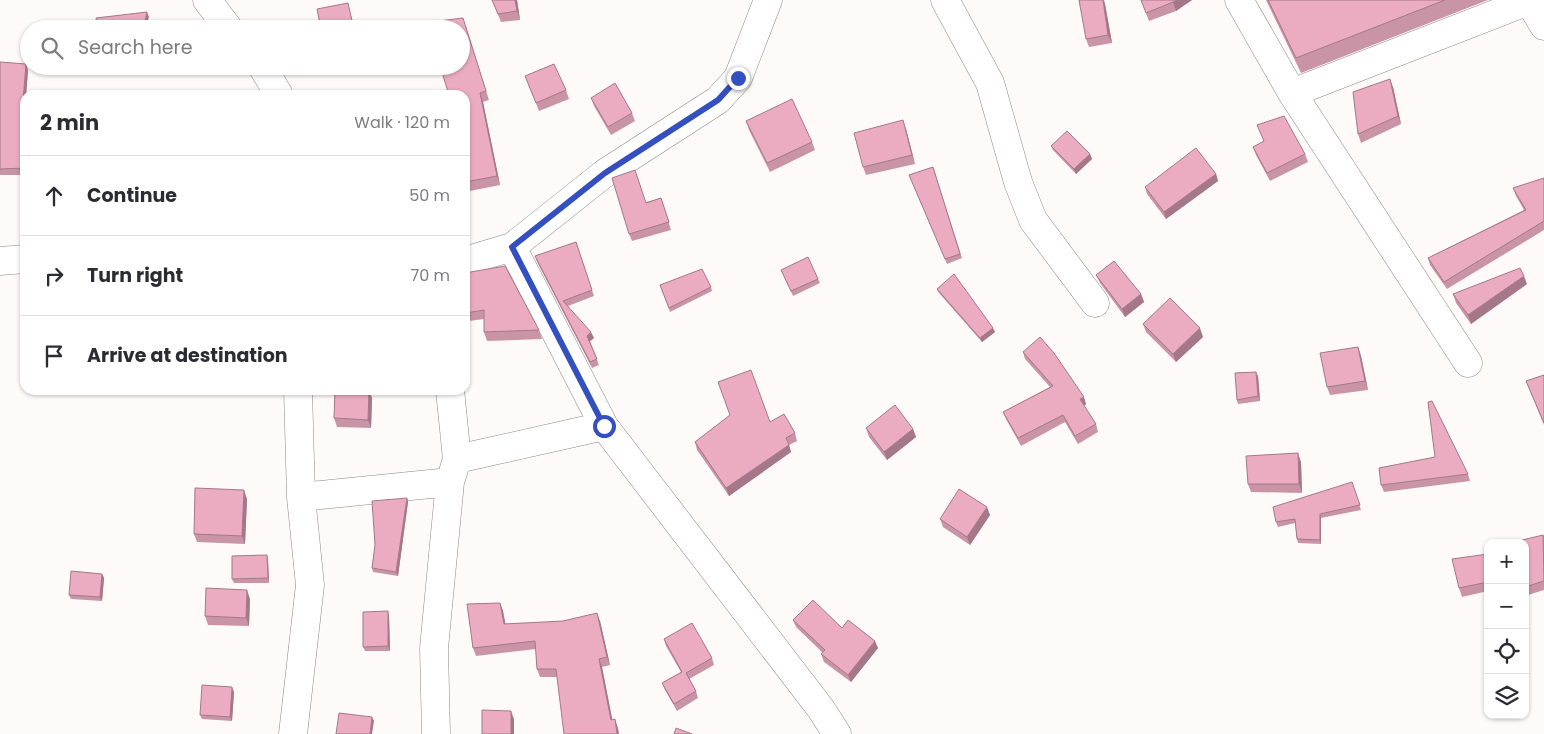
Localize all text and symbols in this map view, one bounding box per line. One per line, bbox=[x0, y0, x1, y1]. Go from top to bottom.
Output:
search box bbox=[20, 20, 470, 75]
icon: search bbox=[38, 34, 66, 62]
text: Search here bbox=[78, 34, 192, 61]
route end bbox=[727, 67, 750, 90]
text: 2 min bbox=[40, 108, 99, 137]
text: Walk · 120 m bbox=[354, 111, 450, 134]
icon: ahead bbox=[40, 182, 68, 210]
text: Continue bbox=[87, 182, 177, 209]
text: 50 m bbox=[409, 184, 450, 207]
icon: right bbox=[40, 262, 68, 290]
text: Turn right bbox=[87, 262, 183, 289]
text: 70 m bbox=[410, 264, 450, 287]
icon: arrive bbox=[40, 342, 68, 370]
text: Arrive at destination bbox=[87, 342, 288, 369]
route start bbox=[593, 415, 616, 438]
map controls bbox=[1484, 539, 1529, 719]
button: + bbox=[1484, 539, 1529, 584]
button: − bbox=[1484, 584, 1529, 629]
button: locate bbox=[1484, 629, 1529, 674]
button: layers bbox=[1484, 674, 1529, 719]

